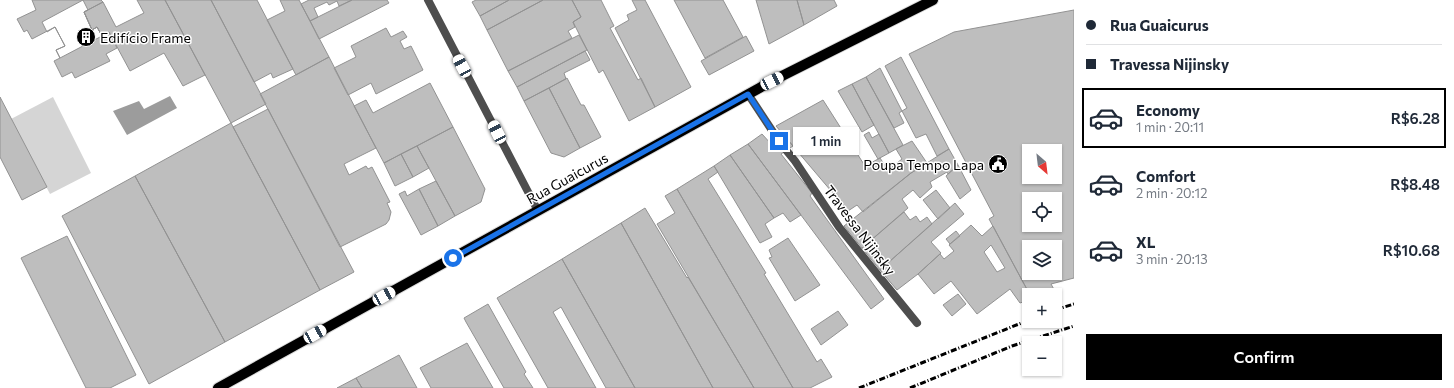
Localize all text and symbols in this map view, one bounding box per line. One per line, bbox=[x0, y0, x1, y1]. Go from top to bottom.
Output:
text: Rua Guaicurus bbox=[1110, 16, 1209, 34]
building icon: Edifício Frame bbox=[75, 26, 97, 48]
place label: Edifício Frame bbox=[100, 29, 191, 46]
car bbox=[451, 53, 473, 79]
text: Travessa Nijinsky bbox=[1110, 55, 1229, 73]
car bbox=[759, 70, 785, 92]
icon: car bbox=[1088, 100, 1124, 136]
text: Economy bbox=[1136, 101, 1200, 119]
text: R$6.28 bbox=[1391, 109, 1440, 127]
car bbox=[486, 119, 508, 145]
text: 1 min · 20:11 bbox=[1136, 119, 1204, 135]
callout: 1 min bbox=[793, 127, 859, 155]
route end bbox=[770, 132, 788, 150]
text: 1 min bbox=[811, 133, 841, 149]
north arrow bbox=[1022, 144, 1062, 184]
map controls bbox=[1022, 144, 1062, 376]
street label: Rua Guaicurus bbox=[523, 149, 611, 207]
public building icon: Poupa Tempo Lapa bbox=[987, 153, 1009, 175]
place label: Poupa Tempo Lapa bbox=[863, 156, 984, 173]
icon: car bbox=[1088, 166, 1124, 202]
text: Comfort bbox=[1136, 167, 1196, 185]
text: R$8.48 bbox=[1390, 175, 1440, 193]
street label: Travessa Nijinsky bbox=[821, 182, 899, 278]
text: 2 min · 20:12 bbox=[1136, 185, 1207, 201]
button: locate bbox=[1022, 192, 1062, 232]
icon: car bbox=[1088, 232, 1124, 268]
text: XL bbox=[1136, 233, 1155, 251]
button: layers bbox=[1022, 240, 1062, 280]
text: R$10.68 bbox=[1383, 241, 1440, 259]
route start bbox=[444, 249, 462, 267]
text: 3 min · 20:13 bbox=[1136, 251, 1208, 267]
car bbox=[371, 285, 397, 307]
button: + bbox=[1022, 288, 1062, 328]
car bbox=[302, 323, 328, 345]
button: Confirm bbox=[1086, 334, 1442, 380]
button: − bbox=[1022, 336, 1062, 376]

